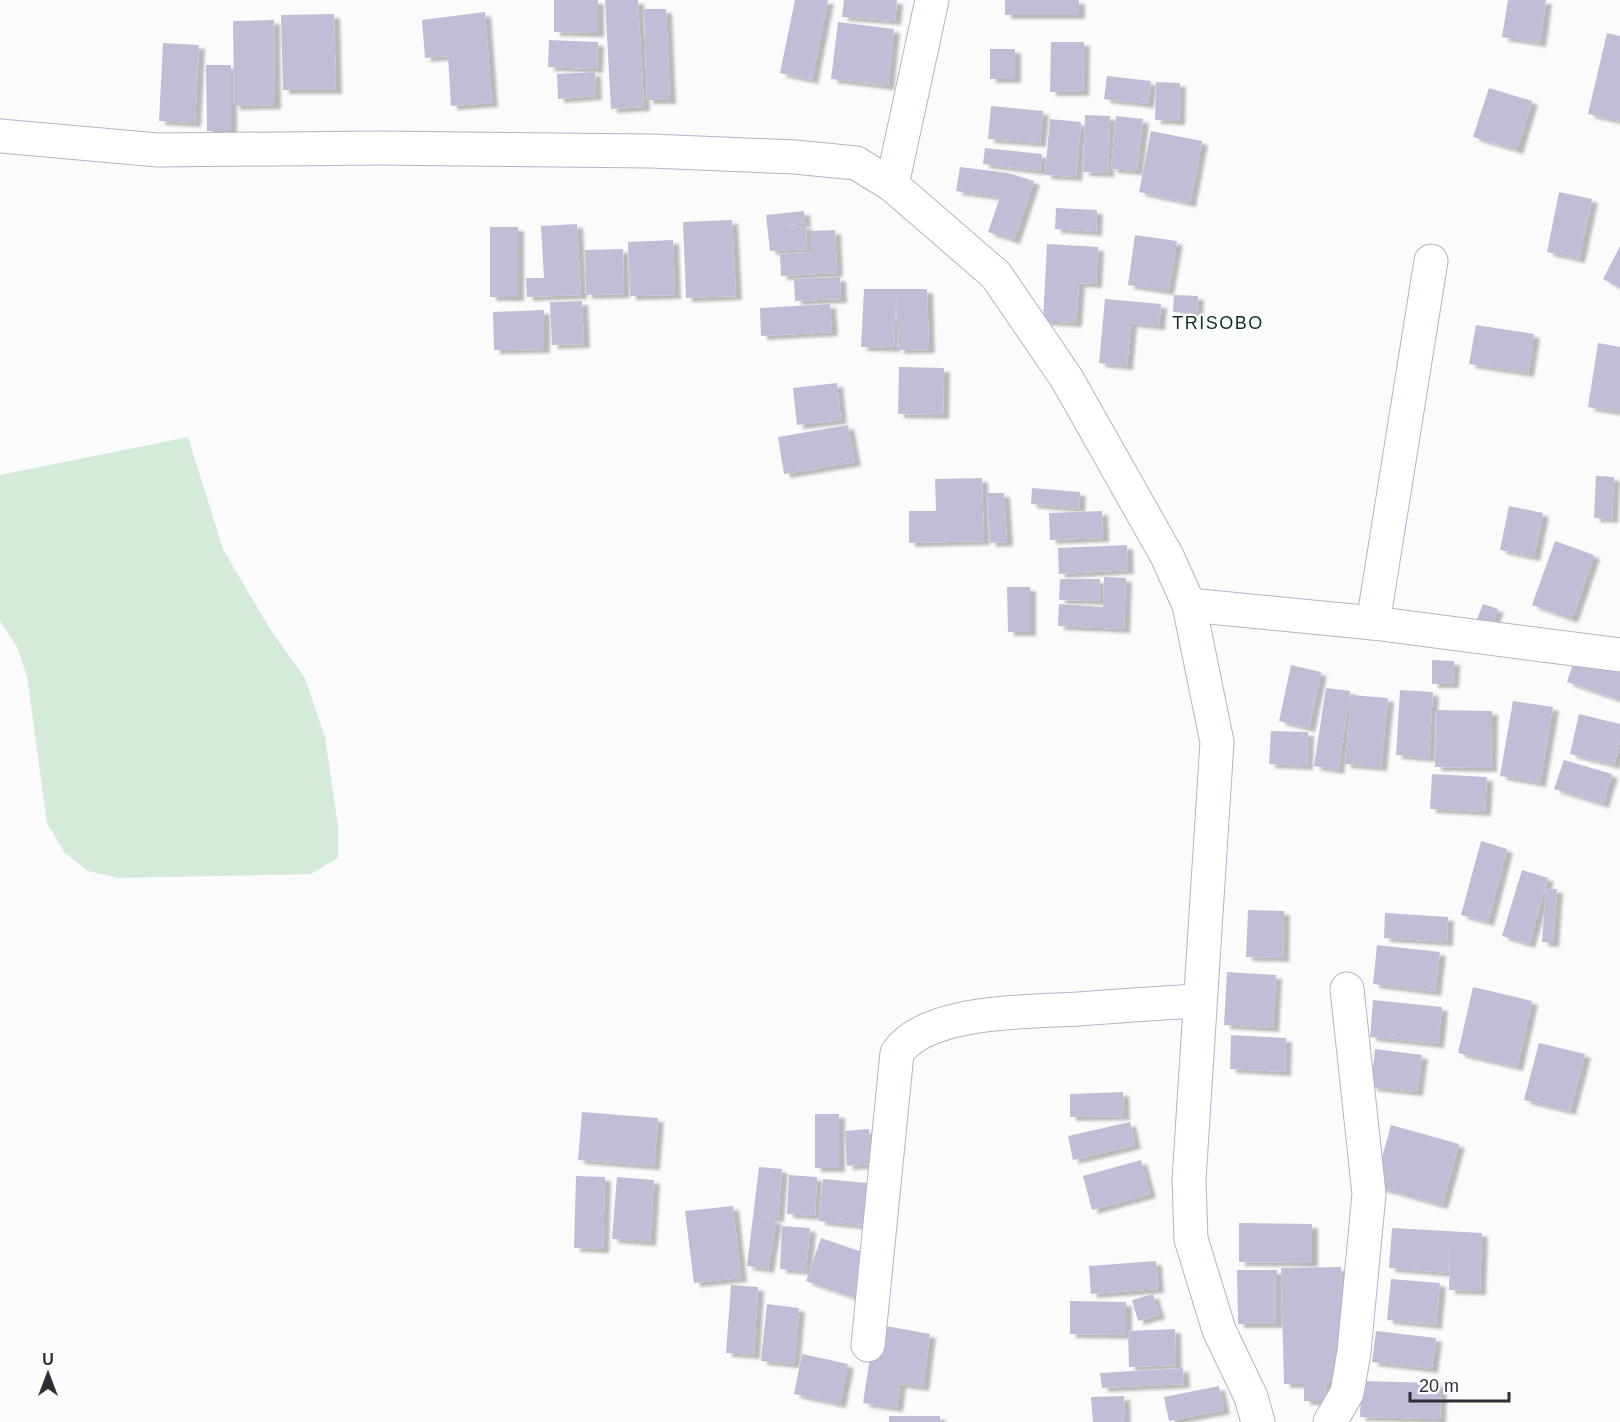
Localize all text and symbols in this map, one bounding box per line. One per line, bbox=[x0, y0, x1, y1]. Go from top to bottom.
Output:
district label: TRISOBO bbox=[1172, 313, 1264, 333]
north arrow bbox=[18, 1344, 78, 1404]
text: U bbox=[42, 1351, 54, 1368]
scale bar bbox=[1410, 1365, 1509, 1403]
text: 20 m bbox=[1419, 1376, 1459, 1396]

